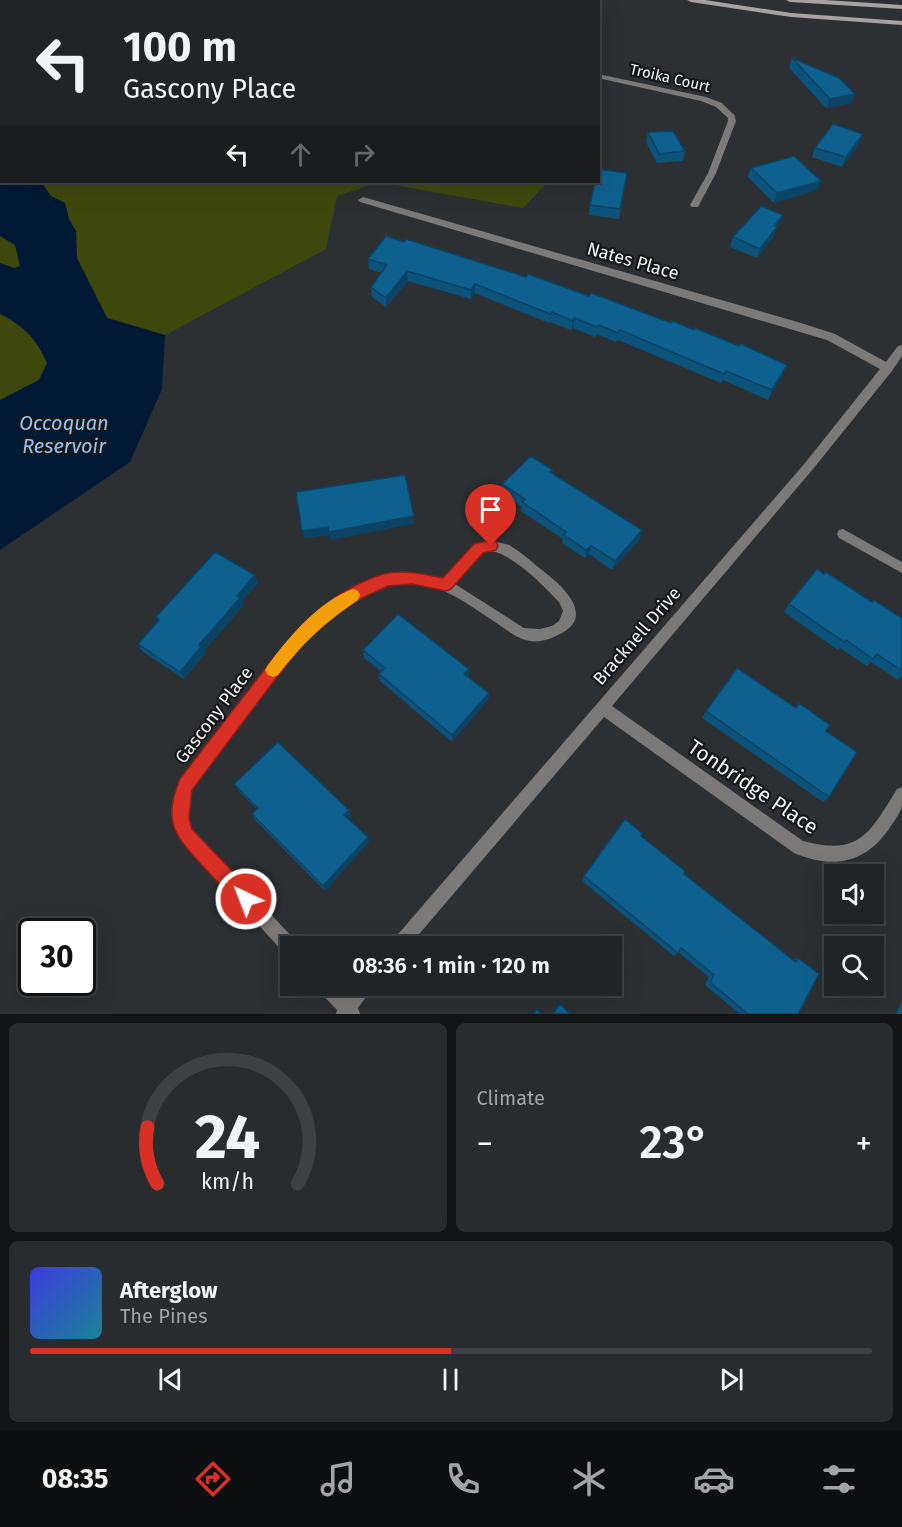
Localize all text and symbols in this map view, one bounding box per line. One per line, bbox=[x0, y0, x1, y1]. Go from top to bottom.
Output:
text: 100 m bbox=[123, 22, 237, 72]
icon: left bbox=[24, 24, 102, 102]
street label: Troika Court bbox=[628, 60, 713, 96]
text: Gascony Place bbox=[123, 73, 296, 105]
icon: left bbox=[221, 138, 254, 171]
icon: ahead bbox=[284, 138, 317, 171]
icon: right bbox=[347, 138, 380, 171]
street label: Nates Place bbox=[584, 237, 682, 285]
water label: Occoquan Reservoir bbox=[19, 411, 109, 458]
pin bbox=[465, 484, 516, 546]
icon: arrive bbox=[474, 493, 507, 526]
street label: Bracknell Drive bbox=[588, 582, 686, 690]
street label: Gascony Place bbox=[170, 662, 258, 768]
street label: Tonbridge Place bbox=[683, 734, 823, 840]
map controls bbox=[824, 864, 884, 996]
button: sound bbox=[824, 864, 884, 924]
position arrow bbox=[214, 867, 278, 931]
speed limit sign: 30 bbox=[18, 918, 96, 996]
button: search bbox=[824, 936, 884, 996]
text: 08:36 · 1 min · 120 m bbox=[352, 952, 550, 979]
text: Climate bbox=[477, 1086, 545, 1110]
text: 24 bbox=[195, 1100, 261, 1175]
text: 23° bbox=[640, 1116, 709, 1170]
text: − bbox=[477, 1124, 493, 1164]
text: + bbox=[856, 1124, 872, 1164]
text: km/h bbox=[201, 1170, 254, 1196]
text: Afterglow bbox=[120, 1277, 217, 1304]
text: The Pines bbox=[120, 1304, 207, 1328]
icon: previous bbox=[154, 1363, 187, 1396]
icon: pause bbox=[434, 1363, 467, 1396]
icon: next bbox=[715, 1363, 748, 1396]
icon: directions bbox=[192, 1458, 234, 1500]
icon: music bbox=[317, 1458, 359, 1500]
icon: phone bbox=[442, 1458, 484, 1500]
icon: climate bbox=[568, 1458, 610, 1500]
icon: car bbox=[693, 1458, 735, 1500]
icon: filters bbox=[818, 1458, 860, 1500]
text: 08:35 bbox=[42, 1463, 109, 1495]

